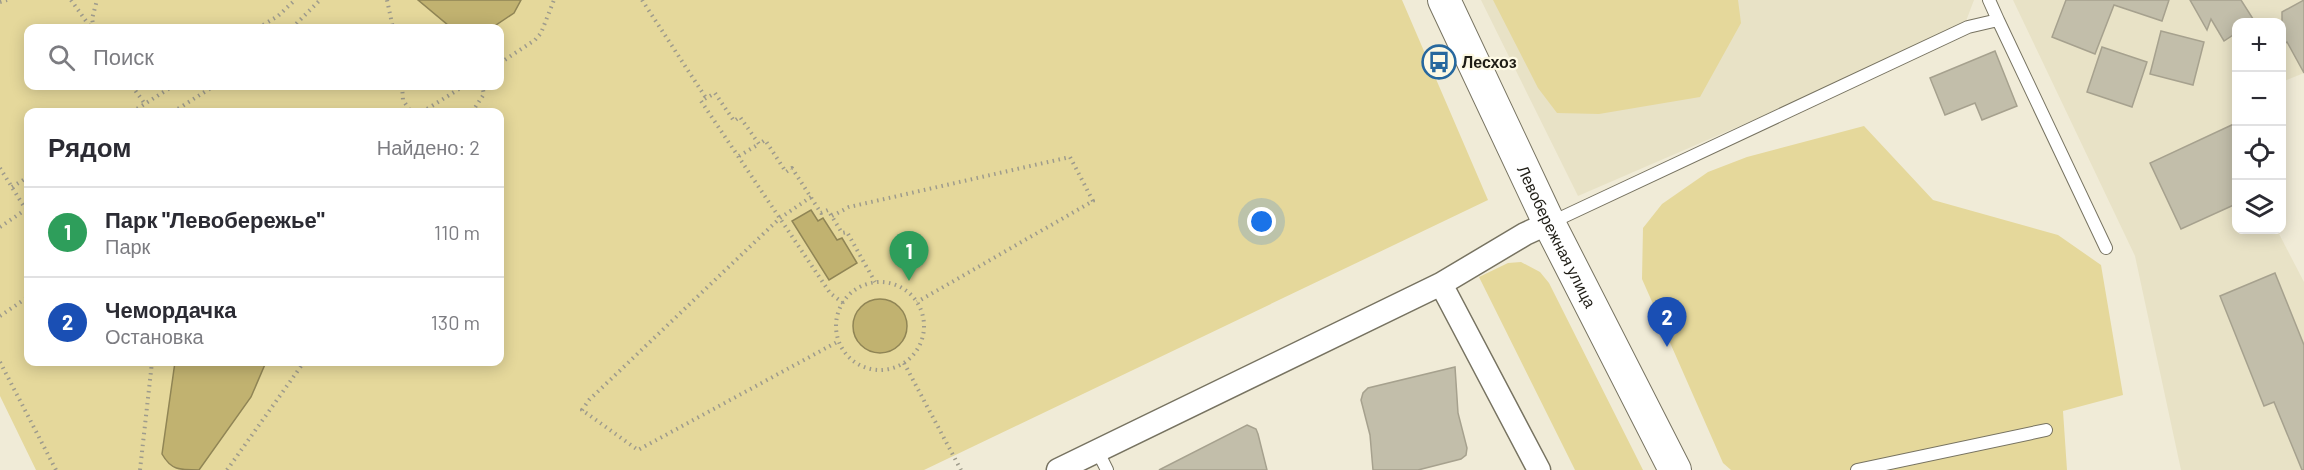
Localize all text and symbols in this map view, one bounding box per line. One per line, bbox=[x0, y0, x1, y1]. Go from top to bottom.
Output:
map controls bbox=[2232, 18, 2286, 234]
button: + bbox=[2232, 18, 2286, 72]
search box bbox=[24, 24, 504, 90]
icon: search bbox=[45, 41, 78, 74]
text: Поиск bbox=[93, 43, 154, 69]
bus stop icon: Лесхоз bbox=[1421, 44, 1457, 80]
place label: Лесхоз bbox=[1462, 52, 1517, 71]
button: − bbox=[2232, 72, 2286, 126]
button: locate bbox=[2232, 126, 2286, 180]
text: Рядом bbox=[48, 131, 131, 162]
text: Найдено: 2 bbox=[377, 135, 480, 159]
street label: Левобережная улица bbox=[1514, 162, 1601, 311]
button: layers bbox=[2232, 180, 2286, 234]
text: Парк "Левобережье" bbox=[105, 206, 325, 232]
your location bbox=[1247, 207, 1276, 236]
text: 1 bbox=[64, 220, 71, 244]
text: 110 m bbox=[434, 220, 480, 244]
pin: 1 bbox=[890, 232, 928, 281]
text: Парк bbox=[105, 234, 150, 258]
text: Чемордачка bbox=[105, 296, 236, 322]
pin: 2 bbox=[1648, 298, 1686, 347]
text: 2 bbox=[62, 310, 73, 334]
text: 130 m bbox=[431, 310, 480, 334]
text: Остановка bbox=[105, 324, 204, 348]

